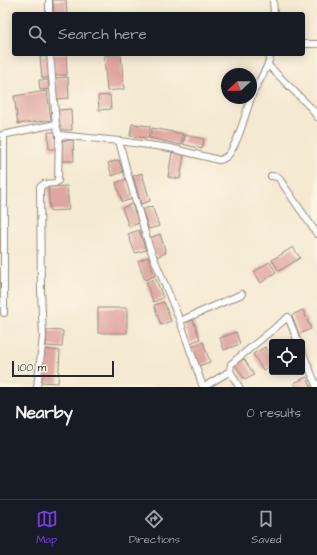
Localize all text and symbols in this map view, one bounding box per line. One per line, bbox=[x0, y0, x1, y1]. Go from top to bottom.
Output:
search box bbox=[12, 12, 305, 56]
icon: search bbox=[26, 23, 48, 45]
text: Search here bbox=[58, 24, 147, 45]
north arrow bbox=[221, 68, 257, 104]
map controls bbox=[269, 339, 305, 375]
button: locate bbox=[269, 339, 305, 375]
scale bar bbox=[12, 359, 114, 378]
text: 100 m bbox=[18, 360, 46, 375]
text: Nearby bbox=[16, 401, 73, 425]
text: 0 results bbox=[246, 404, 301, 422]
tab: Map bbox=[36, 508, 58, 547]
tab: Directions bbox=[129, 508, 180, 547]
tab: Saved bbox=[251, 508, 281, 547]

